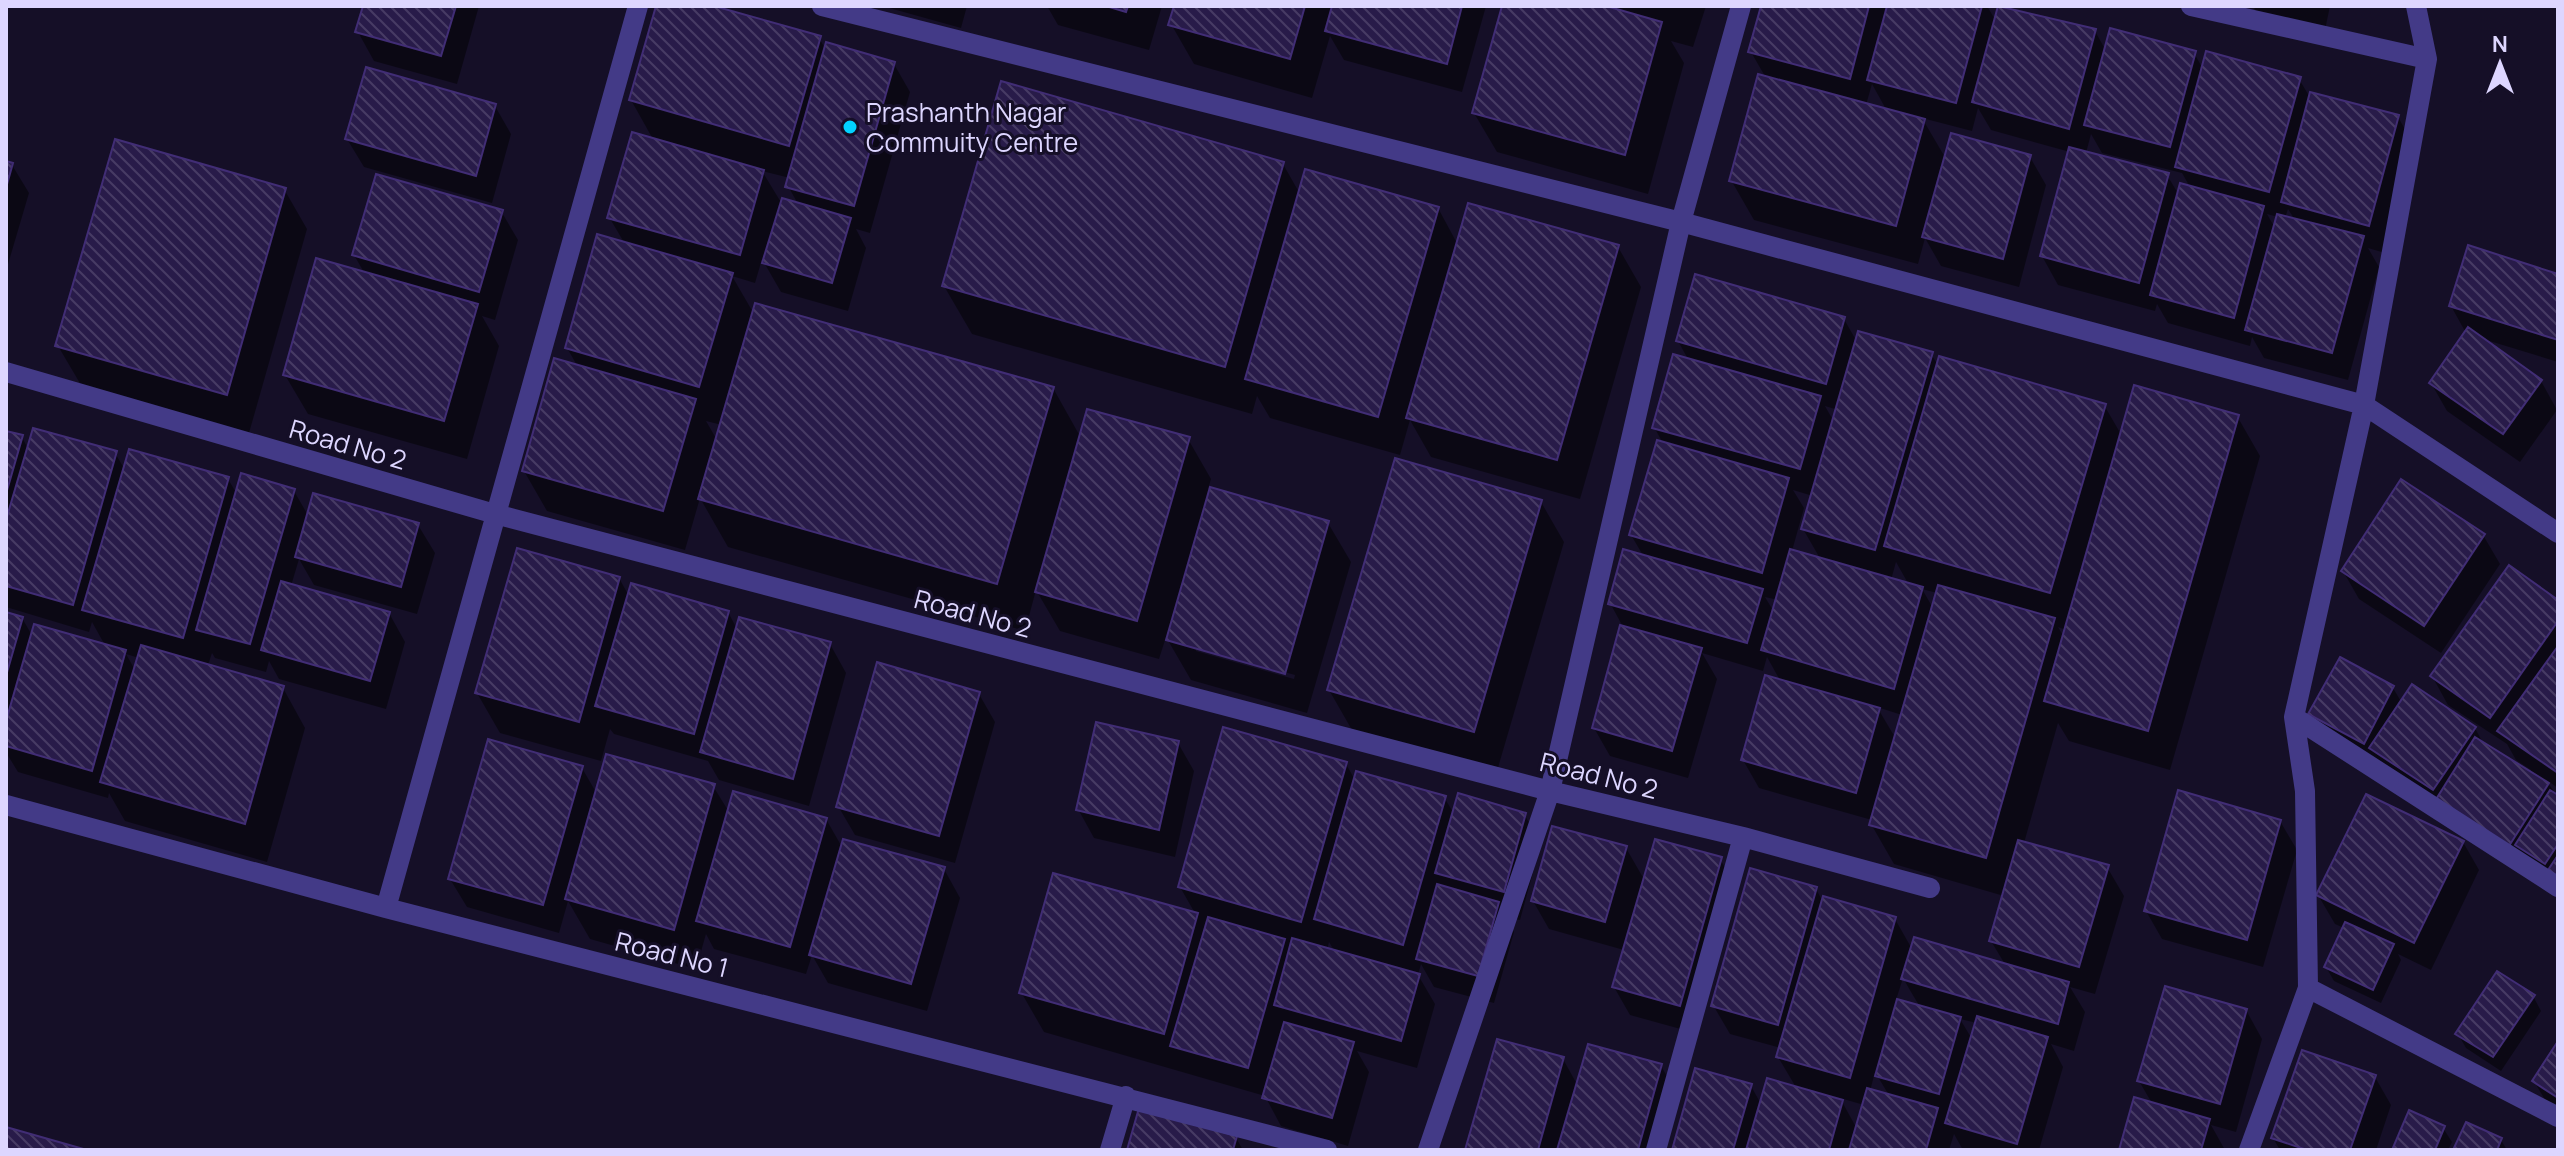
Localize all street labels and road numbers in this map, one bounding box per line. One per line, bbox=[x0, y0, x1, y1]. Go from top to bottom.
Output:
street label: Road No 2 bbox=[285, 410, 411, 478]
street label: Road No 2 bbox=[910, 580, 1036, 646]
street label: Road No 2 bbox=[1536, 743, 1662, 807]
street label: Road No 1 bbox=[612, 923, 732, 985]

